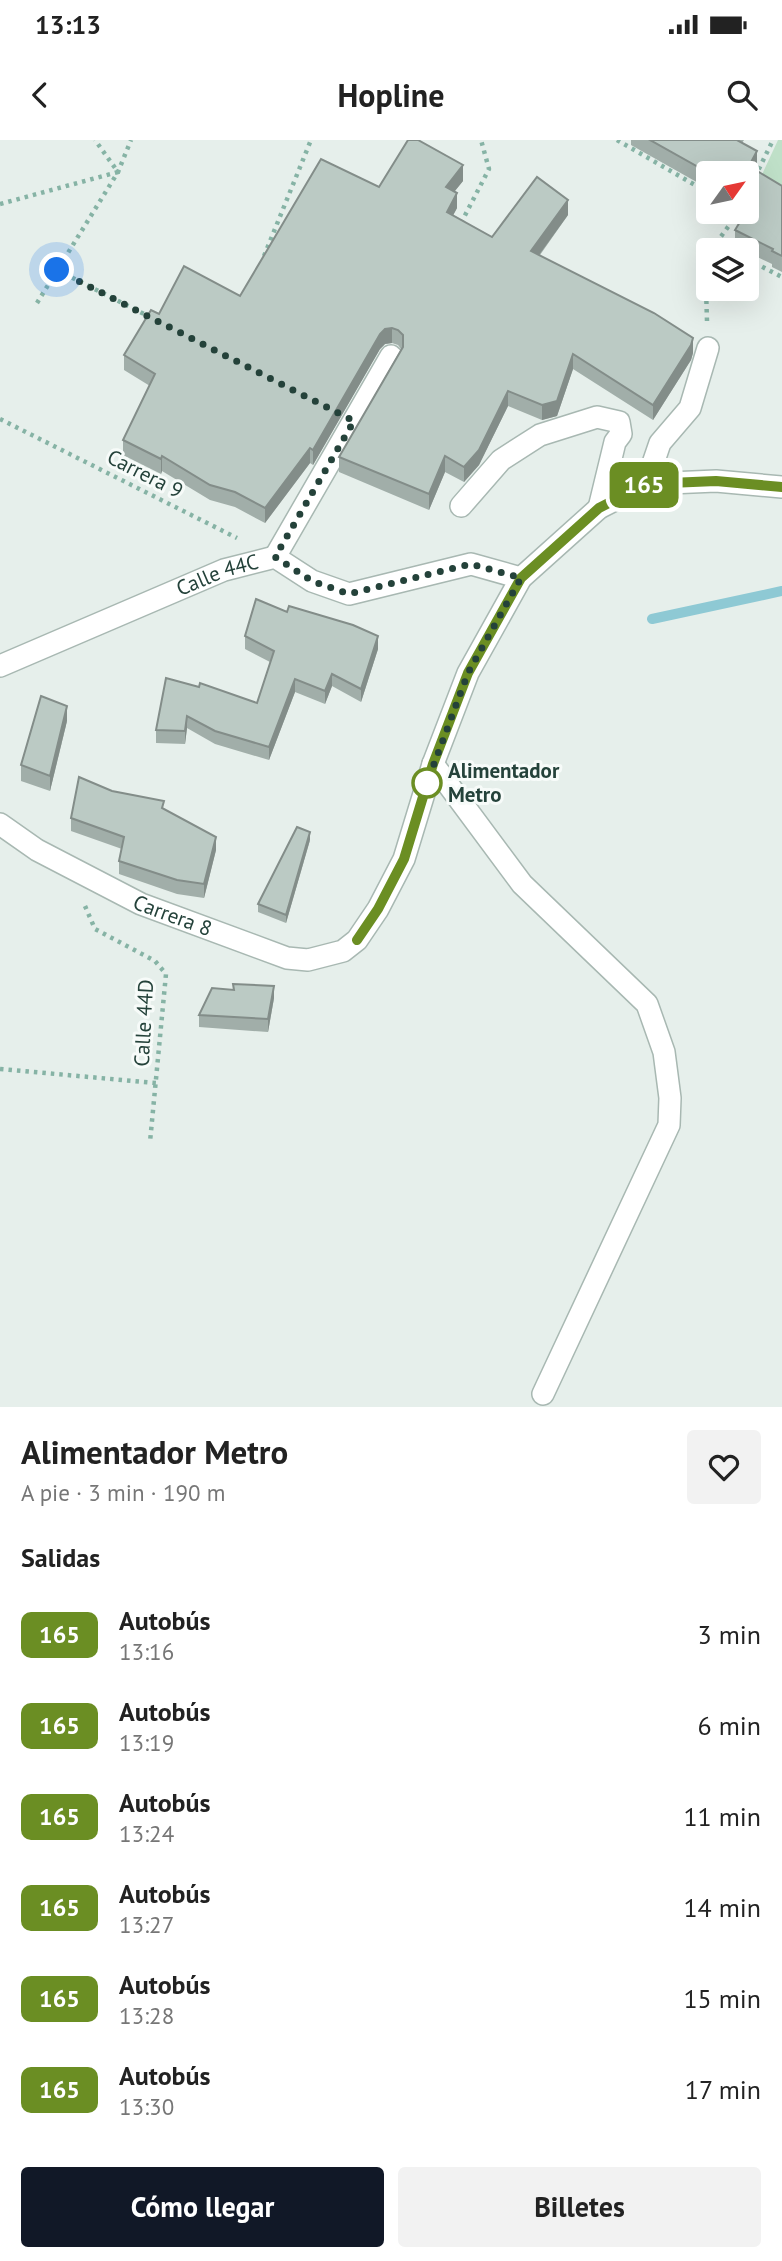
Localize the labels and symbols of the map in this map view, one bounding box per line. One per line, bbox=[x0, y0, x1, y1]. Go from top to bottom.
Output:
north arrow bbox=[696, 161, 760, 224]
your location bbox=[39, 252, 74, 287]
street label: Carrera 9 bbox=[103, 443, 188, 504]
line badge: 165 bbox=[604, 462, 684, 508]
street label: Calle 44C bbox=[172, 548, 261, 602]
place label: Alimentador Metro bbox=[448, 757, 560, 808]
marker: Alimentador Metro bbox=[412, 768, 442, 798]
street label: Carrera 8 bbox=[129, 888, 216, 942]
street label: Calle 44D bbox=[128, 979, 159, 1067]

